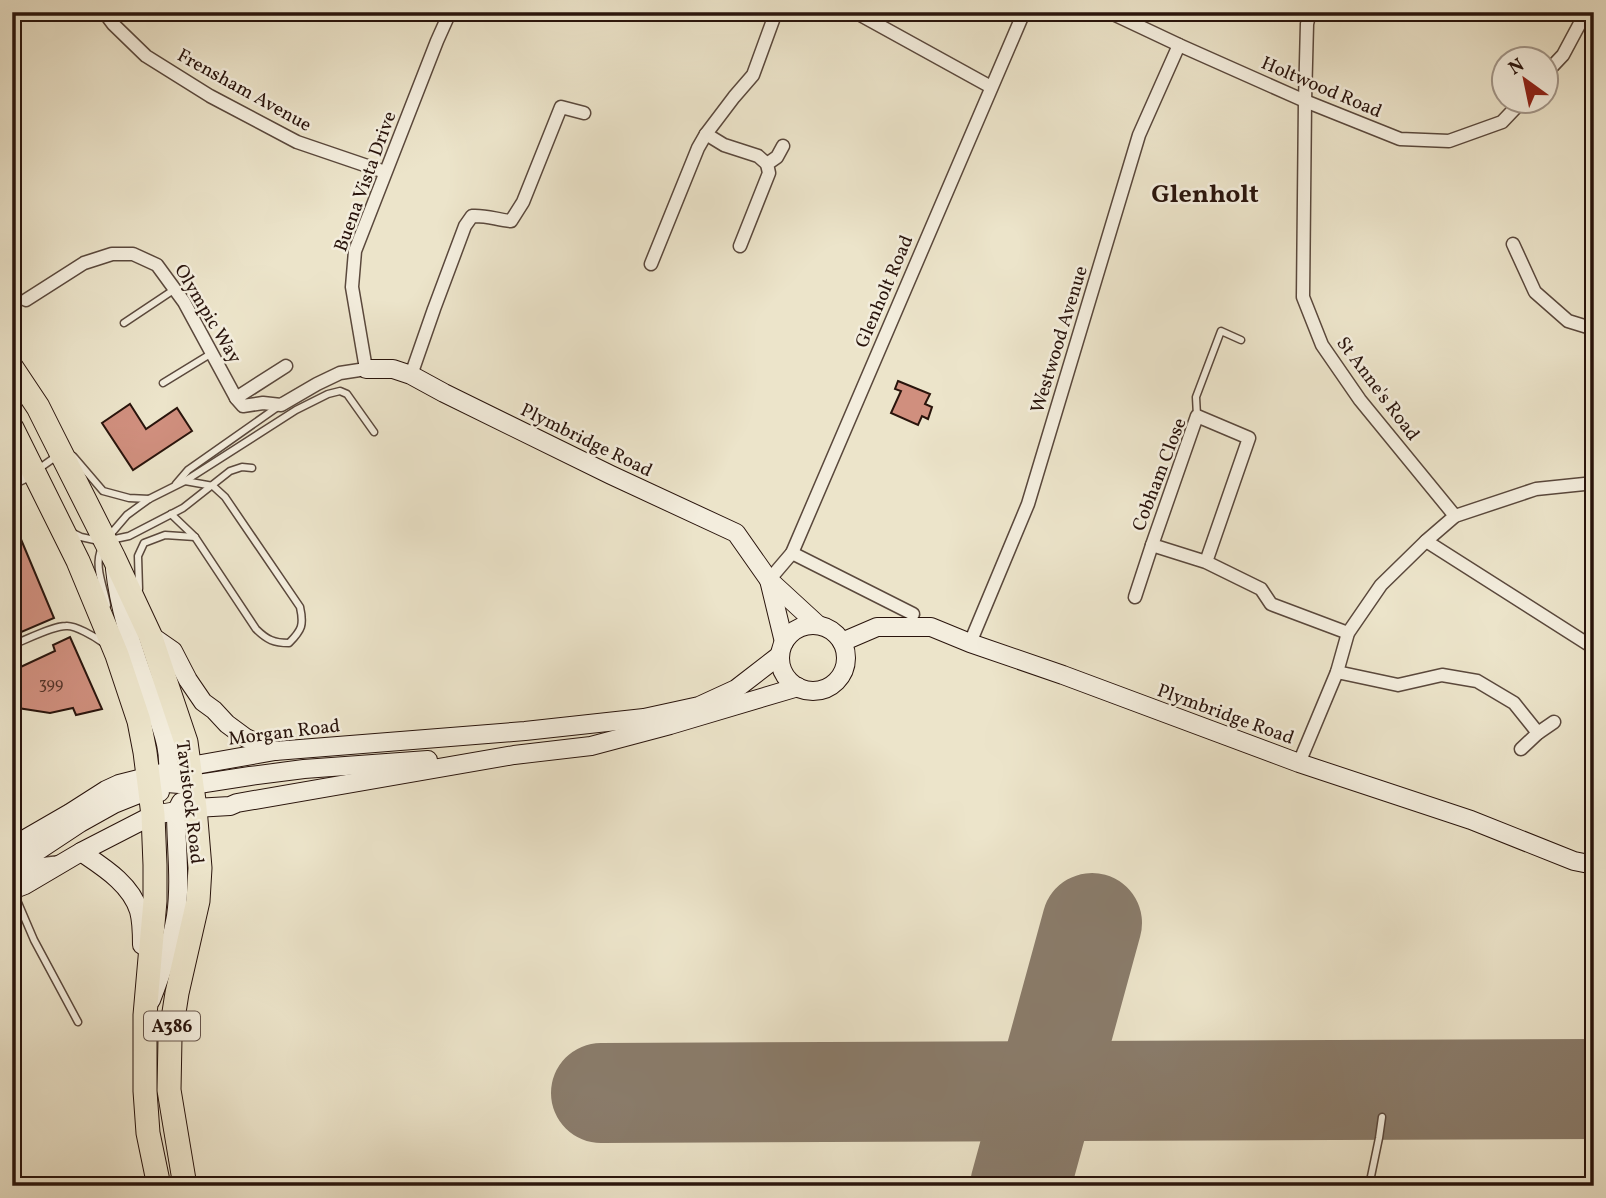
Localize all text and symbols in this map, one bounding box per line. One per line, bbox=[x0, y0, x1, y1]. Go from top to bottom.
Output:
street label: Frensham Avenue bbox=[172, 43, 316, 139]
north arrow bbox=[1490, 46, 1560, 116]
street label: Holtwood Road bbox=[1257, 51, 1386, 125]
text: N bbox=[1504, 53, 1530, 82]
street label: Buena Vista Drive bbox=[328, 108, 403, 256]
district label: Glenholt bbox=[1151, 177, 1259, 213]
street label: Glenholt Road bbox=[849, 231, 920, 352]
street label: Olympic Way bbox=[167, 259, 247, 369]
street label: Westwood Avenue bbox=[1025, 263, 1095, 416]
street label: St Anne's Road bbox=[1330, 332, 1425, 447]
street label: Plymbridge Road bbox=[516, 398, 657, 484]
street label: Cobham Close bbox=[1126, 414, 1193, 535]
house number: 399 bbox=[39, 674, 63, 696]
street label: Plymbridge Road bbox=[1153, 678, 1297, 752]
street label: Morgan Road bbox=[227, 713, 342, 753]
street label: Tavistock Road bbox=[169, 739, 209, 866]
road number: A386 bbox=[144, 1012, 200, 1041]

